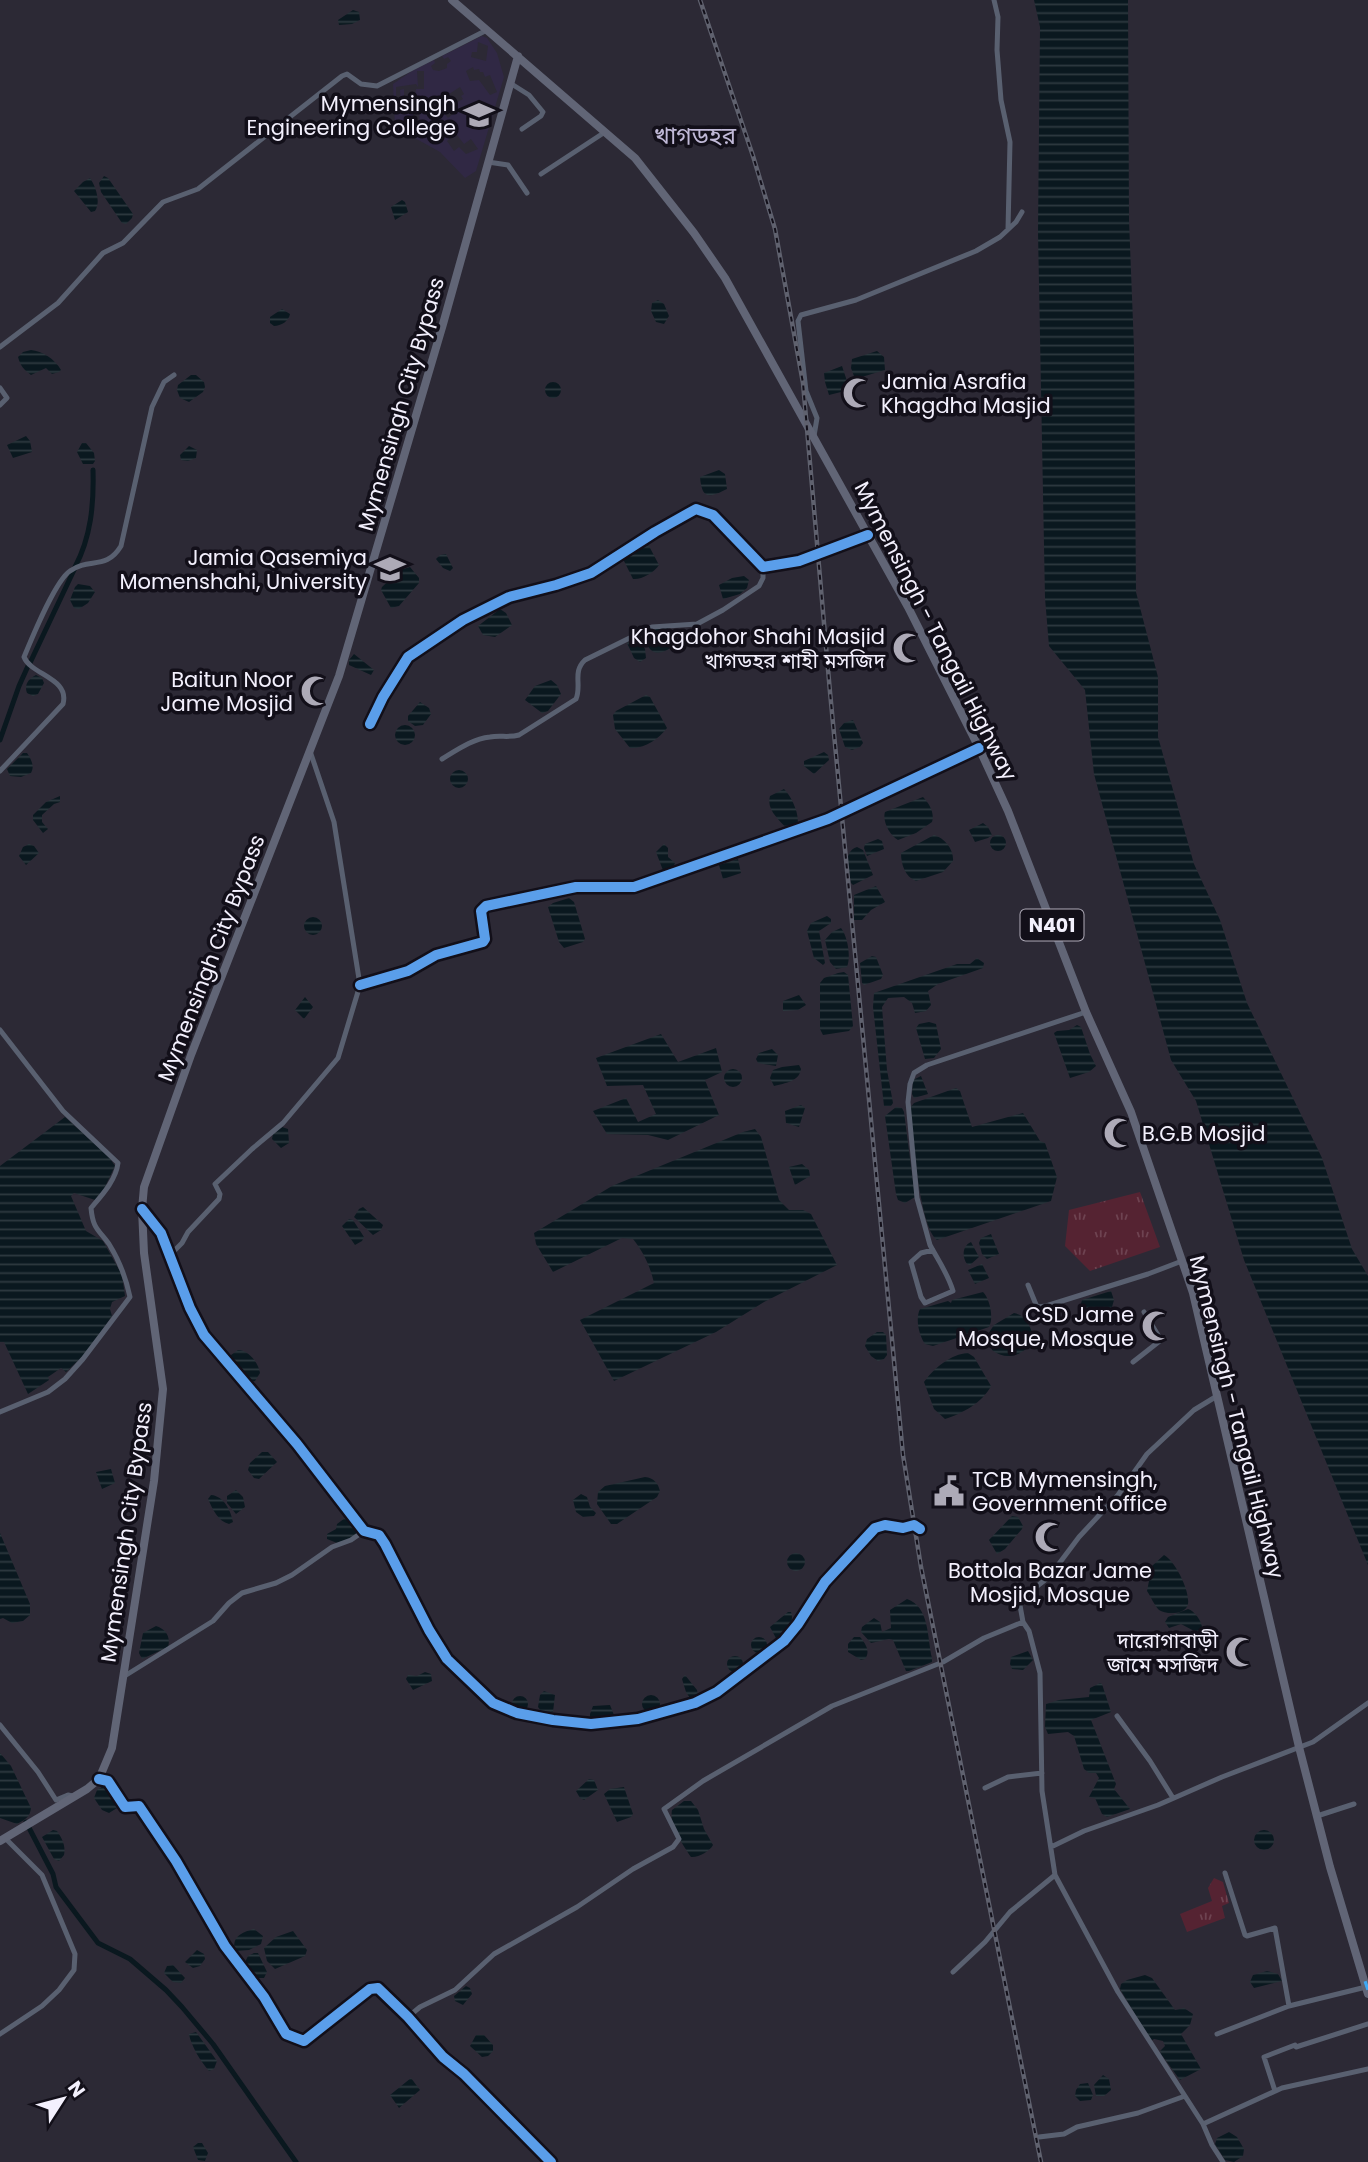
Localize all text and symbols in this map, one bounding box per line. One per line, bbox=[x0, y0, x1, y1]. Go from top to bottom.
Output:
place label: Mymensingh Engineering College bbox=[246, 89, 456, 142]
school or university icon: Mymensingh Engineering College bbox=[462, 98, 496, 132]
district label: খাগডহর bbox=[654, 119, 737, 152]
street label: Mymensingh City Bypass bbox=[351, 274, 451, 534]
place label: Jamia Asrafia Khagdha Masjid bbox=[881, 367, 1051, 420]
mosque icon: Jamia Asrafia Khagdha Masjid bbox=[841, 376, 875, 410]
street label: Mymensingh - Tangail Highway bbox=[848, 477, 1024, 786]
place label: Jamia Qasemiya Momenshahi, University bbox=[119, 543, 367, 596]
school or university icon: Jamia Qasemiya Momenshahi, University bbox=[373, 552, 407, 586]
place label: Khagdohor Shahi Masjid খাগডহর শাহী মসজিদ bbox=[631, 622, 885, 675]
mosque icon: Khagdohor Shahi Masjid খাগডহর শাহী মসজিদ bbox=[891, 631, 925, 665]
place label: Baitun Noor Jame Mosjid bbox=[160, 665, 293, 718]
mosque icon: Baitun Noor Jame Mosjid bbox=[299, 674, 333, 708]
street label: Mymensingh City Bypass bbox=[150, 830, 272, 1086]
road number: N401 bbox=[1020, 909, 1084, 940]
mosque icon: B.G.B Mosjid bbox=[1102, 1116, 1136, 1150]
place label: B.G.B Mosjid bbox=[1142, 1119, 1266, 1148]
street label: Mymensingh - Tangail Highway bbox=[1183, 1252, 1291, 1582]
place label: CSD Jame Mosque, Mosque bbox=[958, 1300, 1134, 1353]
mosque icon: CSD Jame Mosque, Mosque bbox=[1140, 1309, 1174, 1343]
street label: Mymensingh City Bypass bbox=[93, 1400, 159, 1664]
place label: TCB Mymensingh, Government office bbox=[972, 1465, 1167, 1518]
public building icon: TCB Mymensingh, Government office bbox=[932, 1474, 966, 1508]
mosque icon: Bottola Bazar Jame Mosjid, Mosque bbox=[1033, 1520, 1067, 1554]
place label: Bottola Bazar Jame Mosjid, Mosque bbox=[948, 1556, 1152, 1609]
place label: দারোগাবাড়ী জামে মসজিদ bbox=[1106, 1626, 1218, 1679]
mosque icon: দারোগাবাড়ী জামে মসজিদ bbox=[1224, 1635, 1258, 1669]
north arrow bbox=[28, 2064, 98, 2134]
text: N bbox=[61, 2076, 91, 2103]

